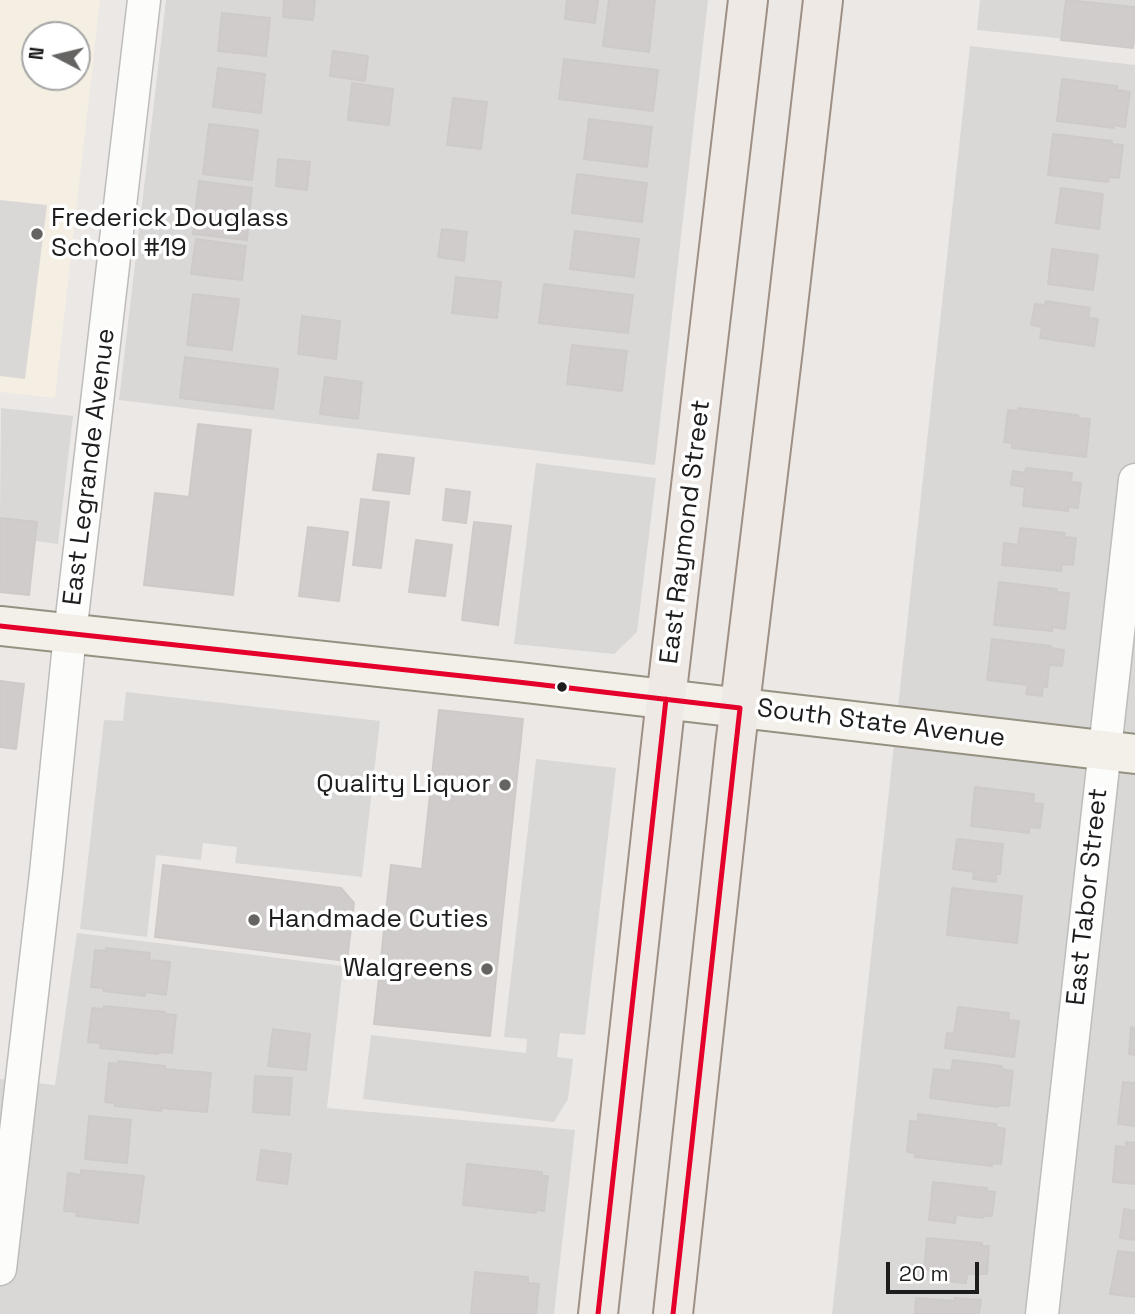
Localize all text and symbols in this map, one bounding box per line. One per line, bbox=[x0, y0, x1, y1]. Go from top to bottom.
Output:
north arrow bbox=[21, 21, 91, 91]
text: N bbox=[23, 46, 50, 61]
place label: Frederick Douglass School #19 bbox=[51, 203, 289, 264]
marker: Frederick Douglass School #19 bbox=[29, 226, 45, 242]
street label: East Legrande Avenue bbox=[58, 327, 122, 607]
street label: East Raymond Street bbox=[654, 398, 718, 666]
unlabelled marker bbox=[555, 680, 569, 694]
street label: South State Avenue bbox=[755, 693, 1007, 755]
place label: Quality Liquor bbox=[316, 769, 491, 801]
marker: Quality Liquor bbox=[497, 777, 513, 793]
street label: East Tabor Street bbox=[1061, 787, 1115, 1007]
place label: Handmade Cuties bbox=[268, 904, 488, 936]
marker: Handmade Cuties bbox=[246, 912, 262, 928]
place label: Walgreens bbox=[343, 953, 473, 985]
marker: Walgreens bbox=[479, 961, 495, 977]
scale bar bbox=[890, 1248, 983, 1292]
text: 20 m bbox=[899, 1260, 949, 1287]

